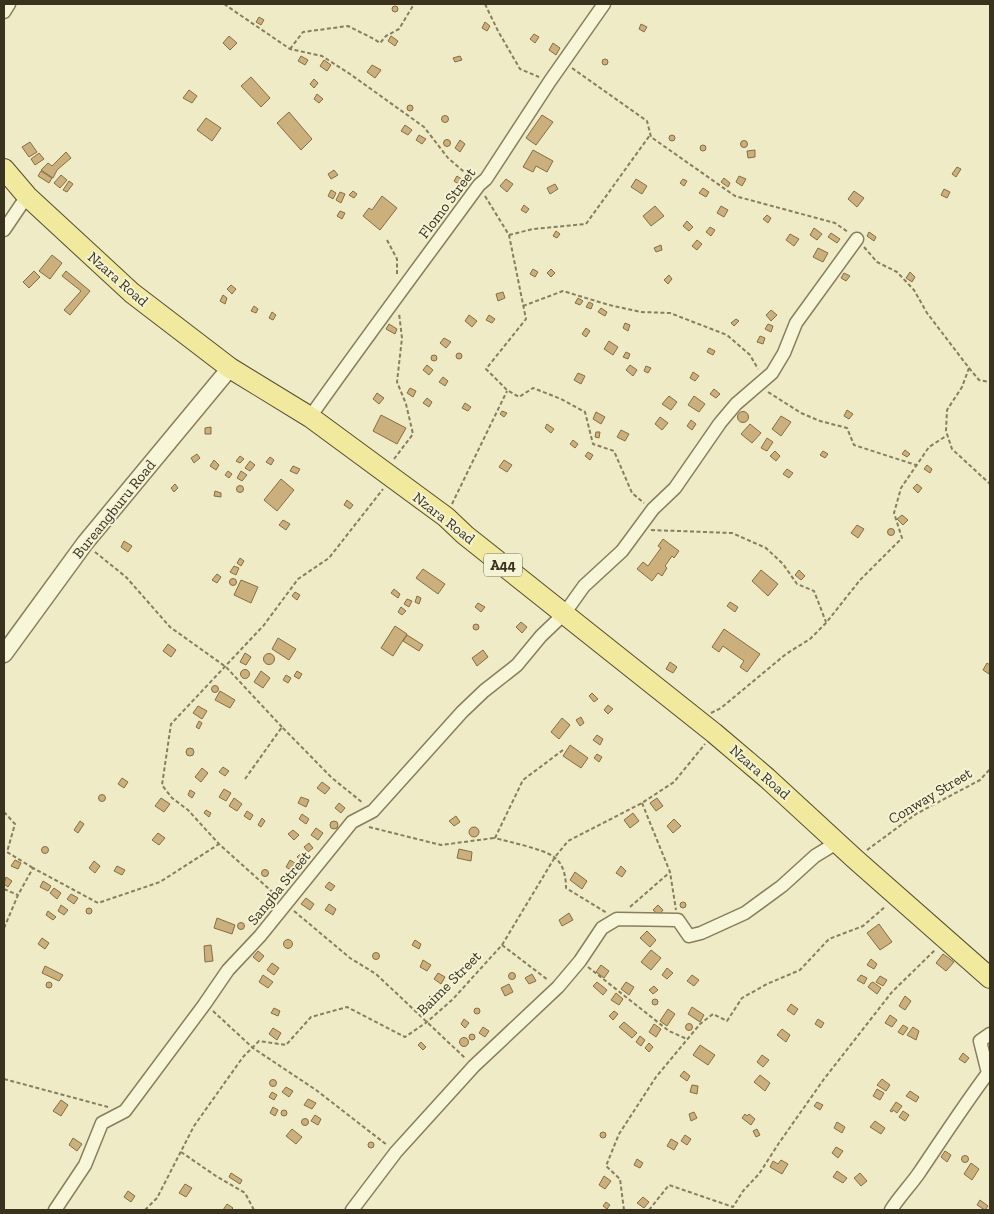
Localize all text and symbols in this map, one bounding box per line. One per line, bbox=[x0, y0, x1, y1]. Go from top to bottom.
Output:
street label: Flomo Street bbox=[415, 164, 480, 242]
street label: Nzara Road bbox=[84, 248, 152, 311]
street label: Bureangburu Road bbox=[69, 455, 160, 562]
street label: Nzara Road bbox=[409, 488, 479, 548]
road number: A44 bbox=[484, 554, 522, 576]
street label: Nzara Road bbox=[726, 741, 794, 804]
street label: Conway Street bbox=[885, 764, 975, 828]
street label: Sangba Street bbox=[244, 847, 315, 929]
street label: Baime Street bbox=[413, 947, 485, 1019]

